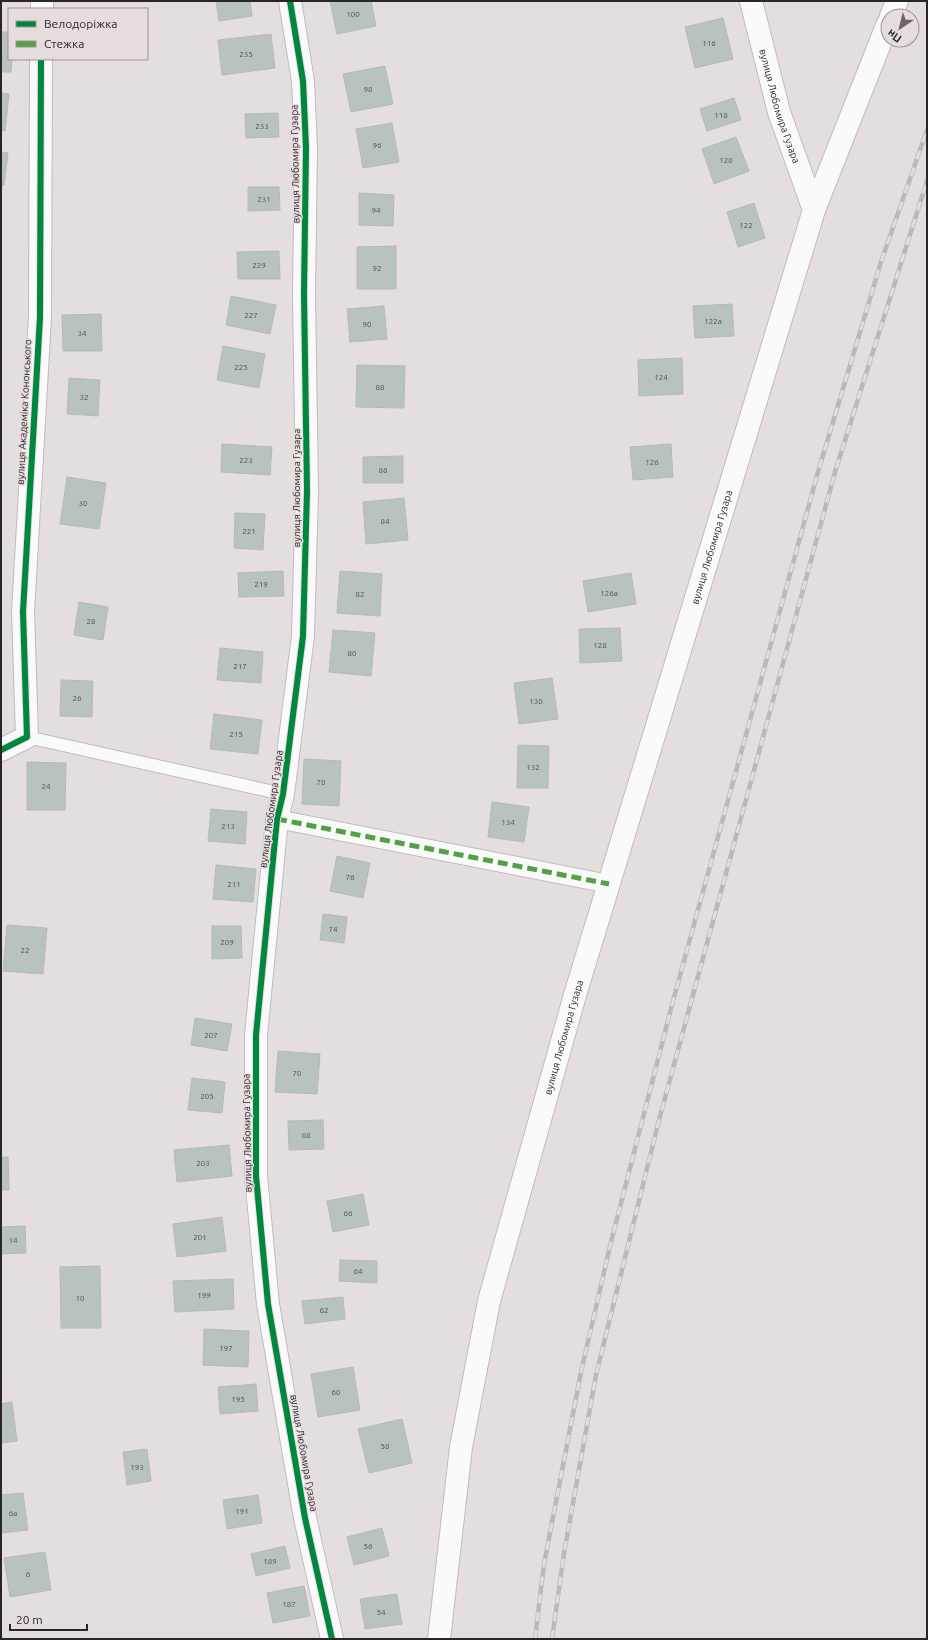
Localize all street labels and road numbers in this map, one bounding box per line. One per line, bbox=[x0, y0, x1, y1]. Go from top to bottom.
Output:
street label: вулиця Любомира Гузара bbox=[758, 48, 802, 165]
street label: вулиця Любомира Гузара bbox=[288, 105, 302, 223]
street label: вулиця Академіка Кононського bbox=[15, 339, 33, 485]
street label: вулиця Любомира Гузара bbox=[291, 429, 302, 547]
street label: вулиця Любомира Гузара bbox=[689, 489, 734, 606]
street label: вулиця Любомира Гузара bbox=[257, 749, 285, 869]
street label: вулиця Любомира Гузара bbox=[542, 978, 585, 1096]
street label: вулиця Любомира Гузара bbox=[240, 1074, 254, 1192]
street label: вулиця Любомира Гузара bbox=[288, 1394, 320, 1512]

